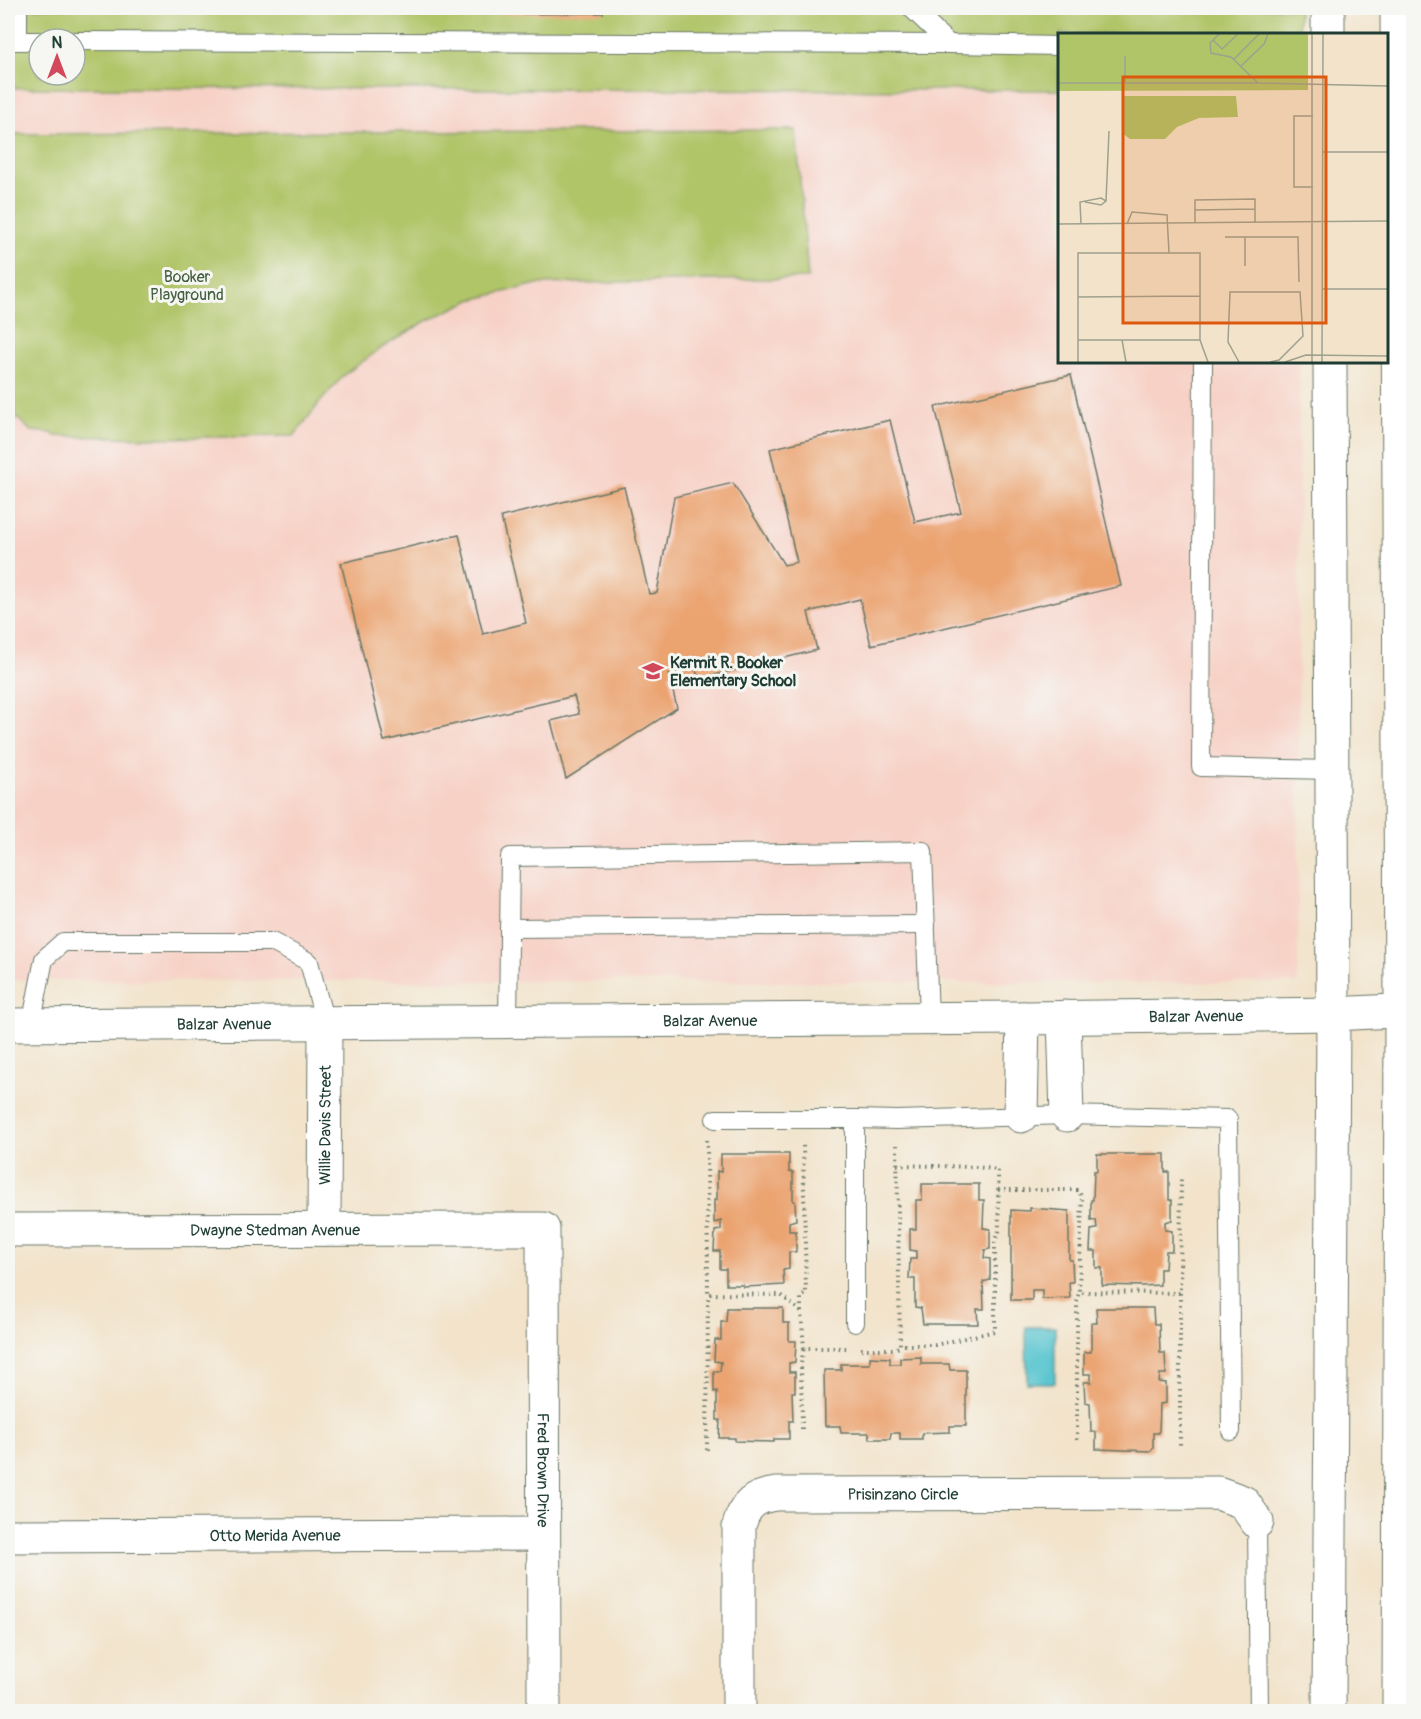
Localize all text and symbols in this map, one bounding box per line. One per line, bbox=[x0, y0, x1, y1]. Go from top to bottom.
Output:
north arrow bbox=[27, 27, 87, 87]
text: N bbox=[52, 33, 63, 53]
inset map bbox=[1058, 33, 1388, 363]
park label: Booker Playground bbox=[150, 267, 224, 305]
place label: Kermit R. Booker Elementary School bbox=[670, 653, 797, 691]
school or university icon: Kermit R. Booker Elementary School bbox=[641, 659, 665, 683]
street label: Balzar Avenue bbox=[1149, 1006, 1243, 1027]
street label: Balzar Avenue bbox=[663, 1011, 757, 1031]
street label: Balzar Avenue bbox=[177, 1014, 271, 1035]
street label: Willie Davis Street bbox=[315, 1064, 336, 1185]
street label: Dwayne Stedman Avenue bbox=[190, 1220, 360, 1241]
street label: Fred Brown Drive bbox=[532, 1413, 553, 1527]
street label: Prisinzano Circle bbox=[847, 1485, 959, 1505]
street label: Otto Merida Avenue bbox=[209, 1526, 341, 1546]

